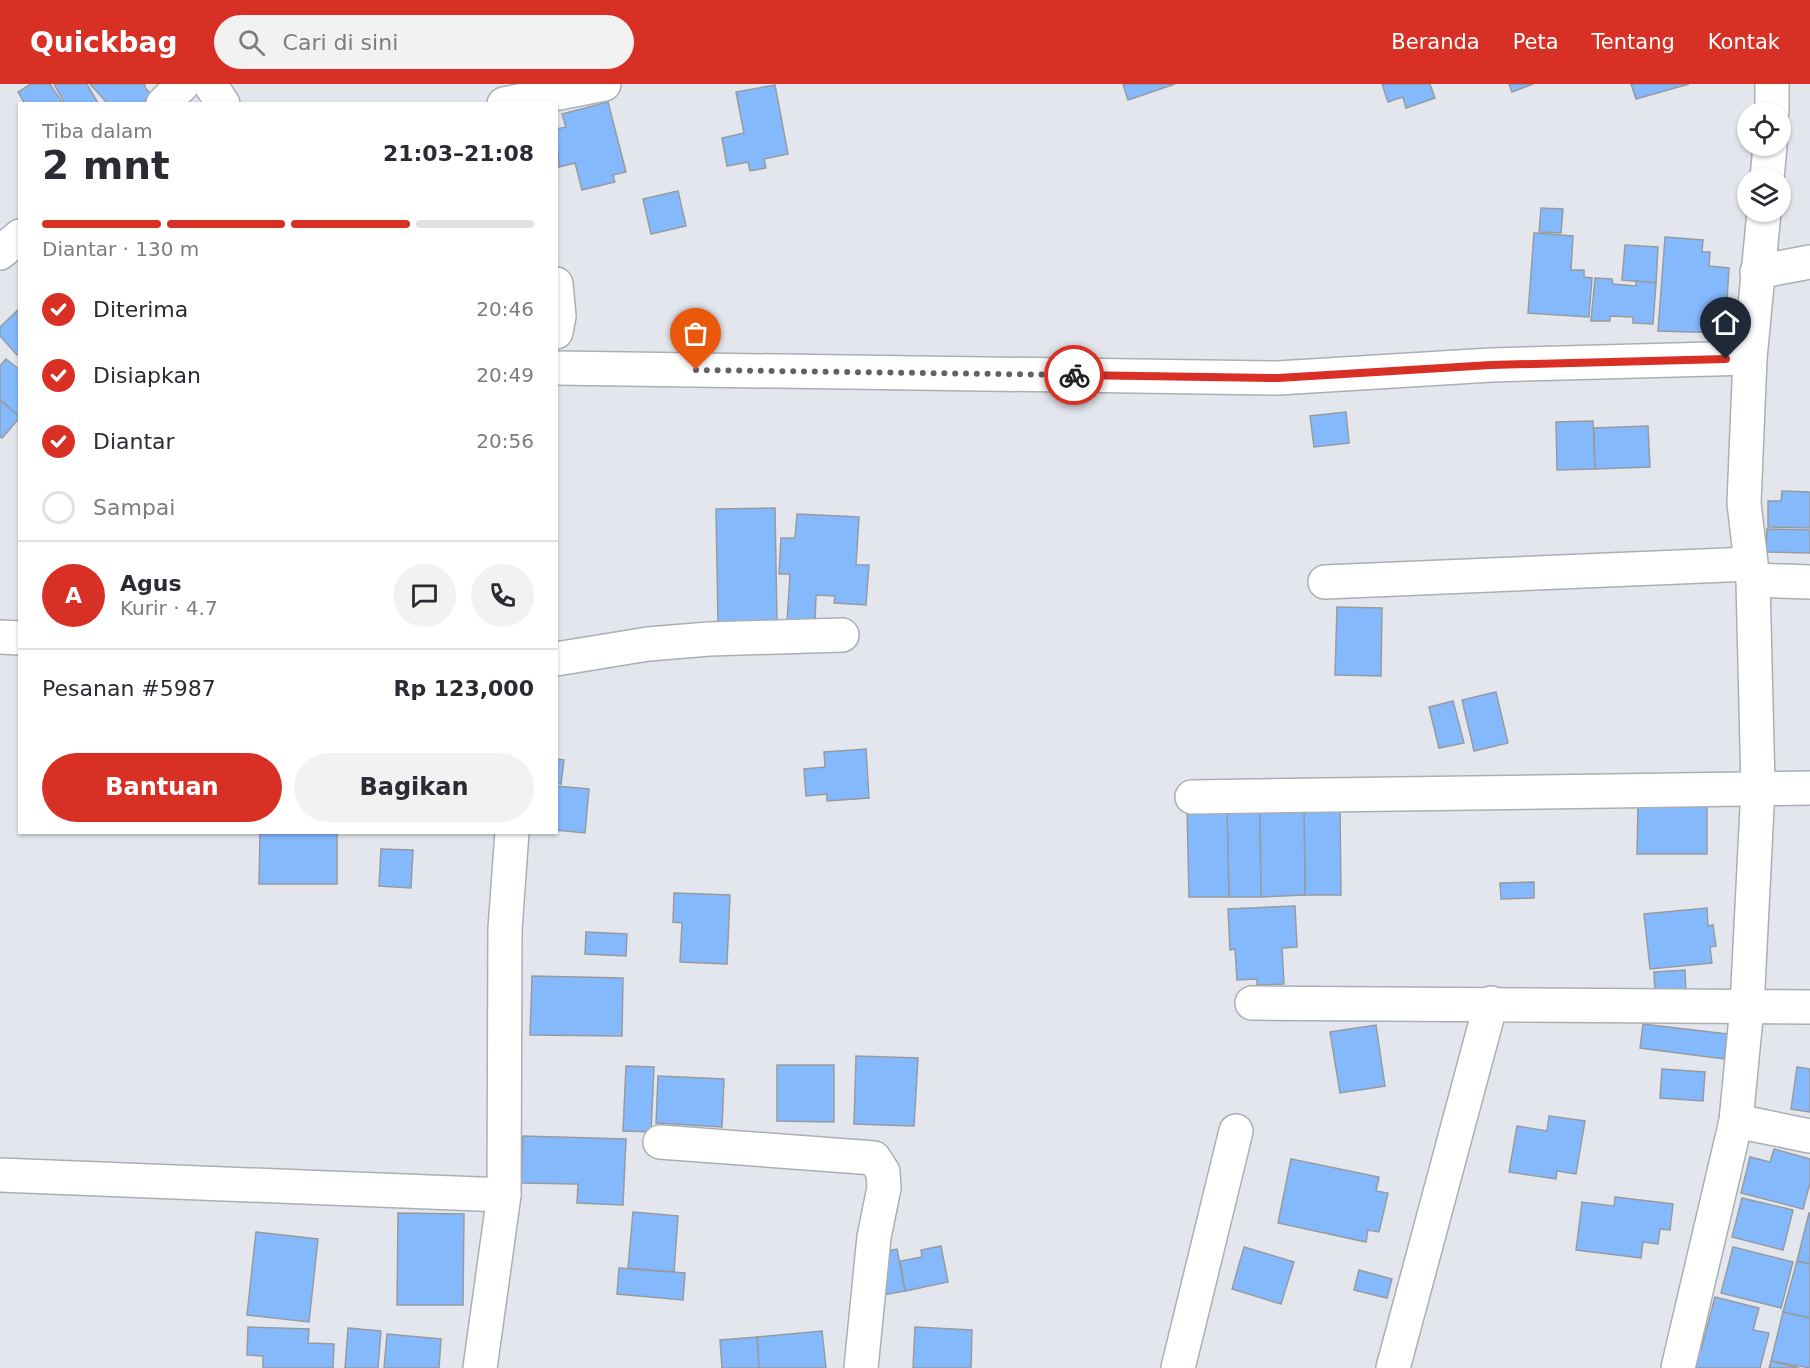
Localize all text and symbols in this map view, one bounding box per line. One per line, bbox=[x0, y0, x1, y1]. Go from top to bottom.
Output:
search box bbox=[214, 15, 634, 69]
text: Quickbag bbox=[30, 26, 178, 59]
icon: search bbox=[235, 26, 268, 59]
text: Cari di sini bbox=[283, 30, 398, 55]
text: Beranda bbox=[1391, 30, 1480, 54]
text: Peta bbox=[1513, 30, 1559, 54]
text: Tentang bbox=[1592, 30, 1675, 54]
text: Kontak bbox=[1708, 30, 1780, 54]
map controls bbox=[1737, 102, 1791, 222]
button: locate bbox=[1737, 102, 1791, 156]
text: Tiba dalam bbox=[42, 119, 153, 143]
text: 21:03–21:08 bbox=[383, 141, 534, 166]
text: 2 mnt bbox=[42, 143, 170, 188]
button: layers bbox=[1737, 168, 1791, 222]
text: Diantar · 130 m bbox=[42, 237, 199, 261]
icon: check bbox=[42, 293, 75, 326]
text: Diterima bbox=[93, 297, 188, 322]
text: 20:46 bbox=[476, 297, 534, 321]
pin bbox=[1700, 297, 1751, 359]
icon: home bbox=[1709, 306, 1742, 339]
pin bbox=[670, 308, 721, 370]
icon: bag bbox=[679, 317, 712, 350]
courier bbox=[1044, 345, 1104, 405]
icon: check bbox=[42, 359, 75, 392]
icon: bike bbox=[1058, 359, 1091, 392]
text: Disiapkan bbox=[93, 363, 201, 388]
text: 20:49 bbox=[476, 363, 534, 387]
icon: check bbox=[42, 425, 75, 458]
text: Diantar bbox=[93, 429, 175, 454]
text: 20:56 bbox=[476, 429, 534, 453]
text: Sampai bbox=[93, 495, 175, 520]
button: chat bbox=[393, 564, 456, 627]
button: phone bbox=[471, 564, 534, 627]
text: Agus bbox=[120, 571, 182, 596]
text: A bbox=[65, 583, 82, 608]
text: Kurir · 4.7 bbox=[120, 596, 218, 620]
text: Pesanan #5987 bbox=[42, 676, 216, 701]
text: Rp 123,000 bbox=[393, 676, 534, 701]
button: Bantuan bbox=[42, 753, 282, 822]
button: Bagikan bbox=[294, 753, 534, 822]

